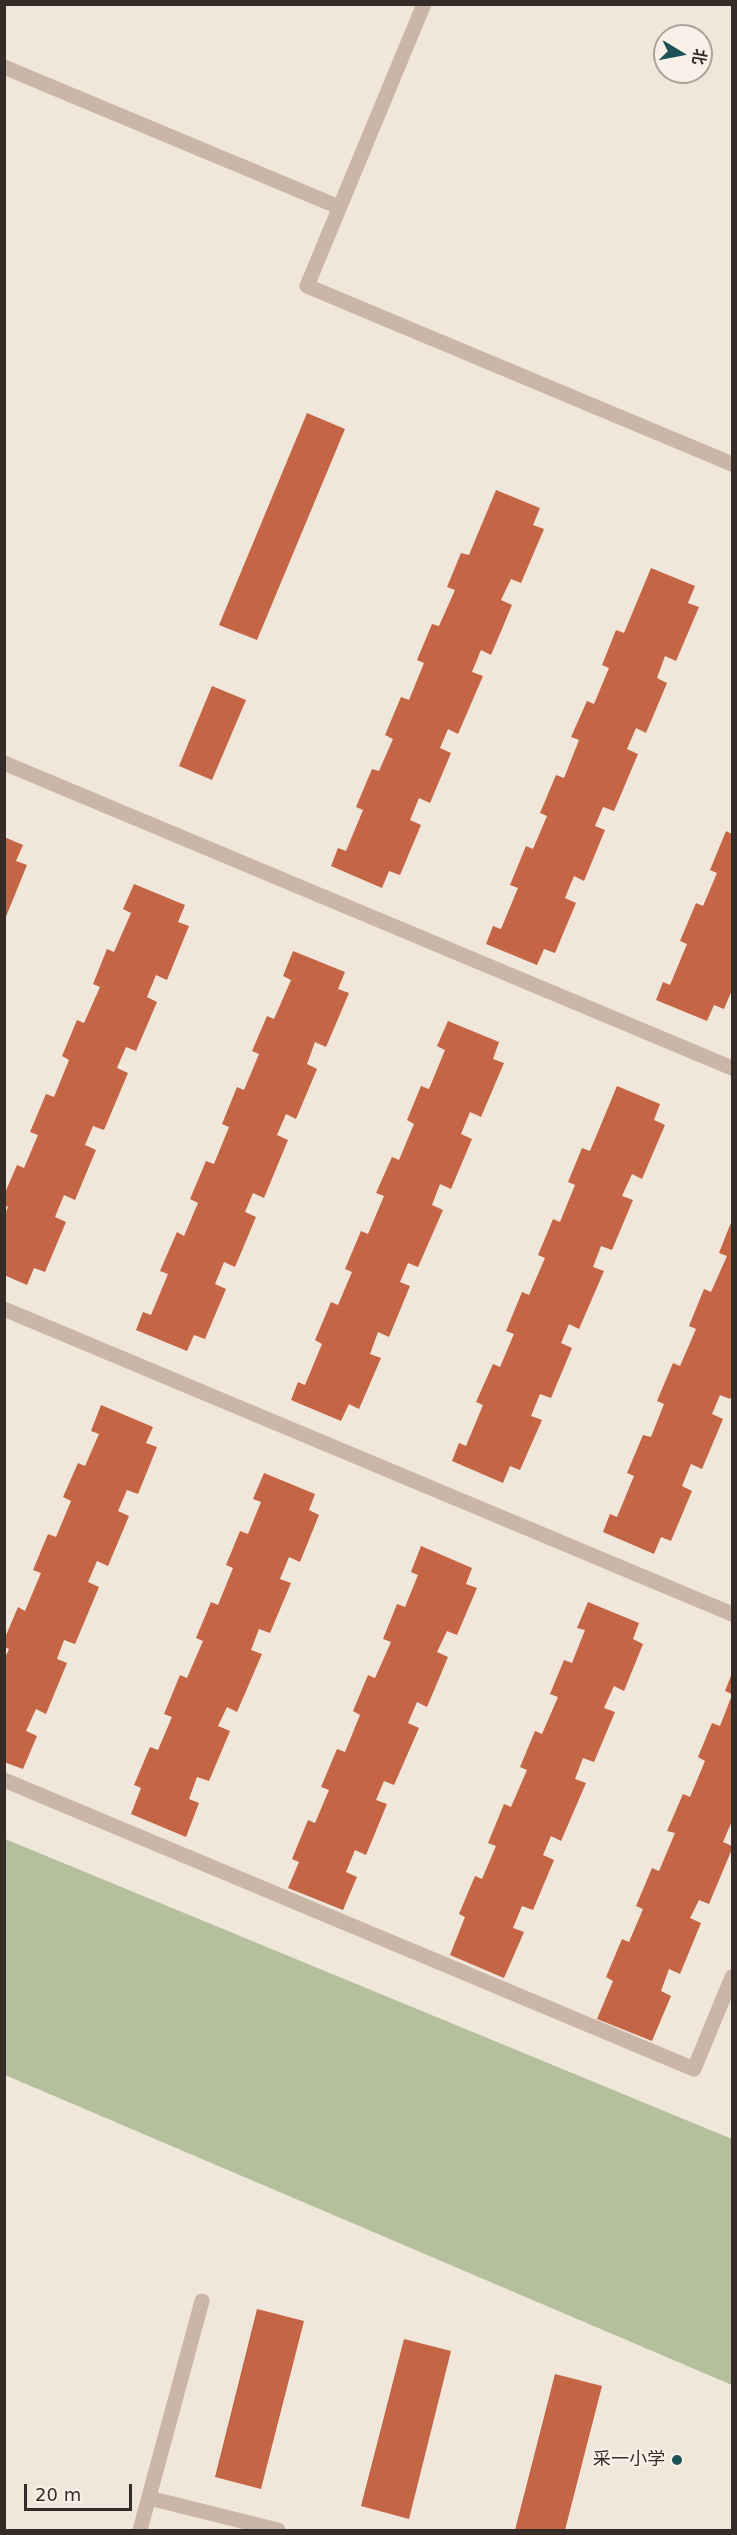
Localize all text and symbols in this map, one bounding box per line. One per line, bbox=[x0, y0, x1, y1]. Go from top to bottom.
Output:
north arrow bbox=[653, 24, 713, 84]
text: 北 bbox=[689, 47, 710, 66]
place label: 采一小学 bbox=[593, 2449, 665, 2471]
marker: 采一小学 bbox=[670, 2453, 684, 2467]
scale bar bbox=[27, 2472, 135, 2510]
text: 20 m bbox=[35, 2484, 81, 2505]

